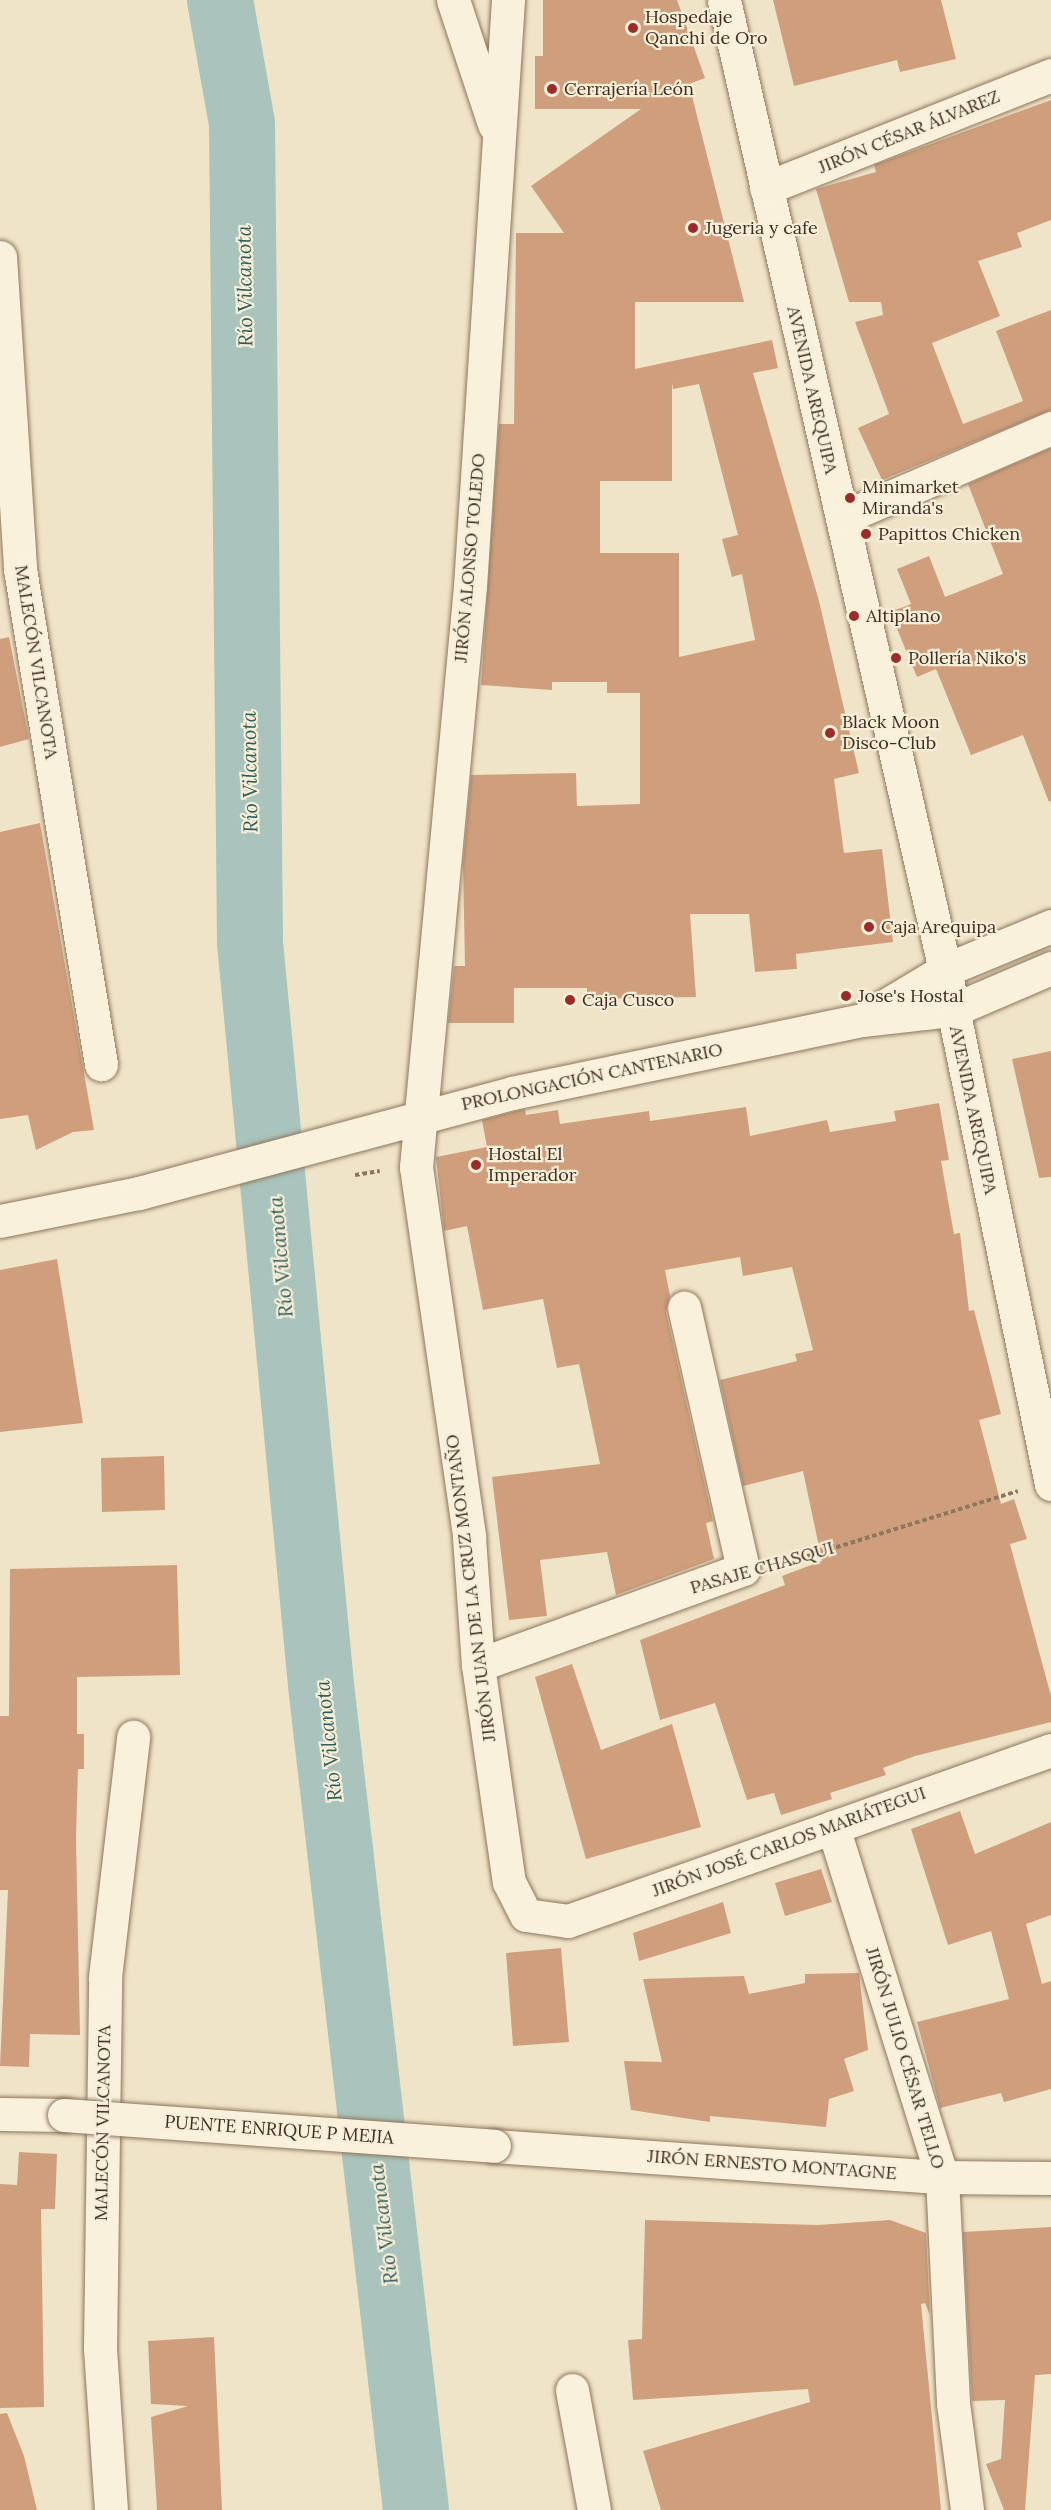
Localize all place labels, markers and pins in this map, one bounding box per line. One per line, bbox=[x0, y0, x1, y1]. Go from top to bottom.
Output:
place label: Hospedaje Qanchi de Oro bbox=[645, 7, 767, 50]
marker: Hospedaje Qanchi de Oro bbox=[626, 21, 640, 35]
place label: Cerrajería León bbox=[564, 78, 694, 100]
marker: Cerrajería León bbox=[545, 82, 559, 96]
place label: Jugeria y cafe bbox=[705, 217, 818, 239]
marker: Jugeria y cafe bbox=[686, 221, 700, 235]
place label: Minimarket Miranda's bbox=[862, 477, 959, 520]
marker: Minimarket Miranda's bbox=[843, 491, 857, 505]
place label: Papittos Chicken bbox=[878, 523, 1020, 545]
marker: Papittos Chicken bbox=[859, 527, 873, 541]
place label: Altiplano bbox=[866, 605, 941, 627]
marker: Altiplano bbox=[847, 609, 861, 623]
place label: Pollería Niko's bbox=[908, 647, 1026, 669]
marker: Pollería Niko's bbox=[889, 651, 903, 665]
place label: Black Moon Disco-Club bbox=[842, 712, 940, 754]
marker: Black Moon Disco-Club bbox=[823, 726, 837, 740]
place label: Caja Arequipa bbox=[881, 916, 996, 938]
marker: Caja Arequipa bbox=[862, 920, 876, 934]
place label: Jose's Hostal bbox=[858, 985, 964, 1007]
place label: Caja Cusco bbox=[582, 989, 674, 1011]
marker: Jose's Hostal bbox=[839, 989, 853, 1003]
marker: Caja Cusco bbox=[563, 993, 577, 1007]
place label: Hostal El Imperador bbox=[488, 1144, 577, 1186]
marker: Hostal El Imperador bbox=[469, 1158, 483, 1172]

